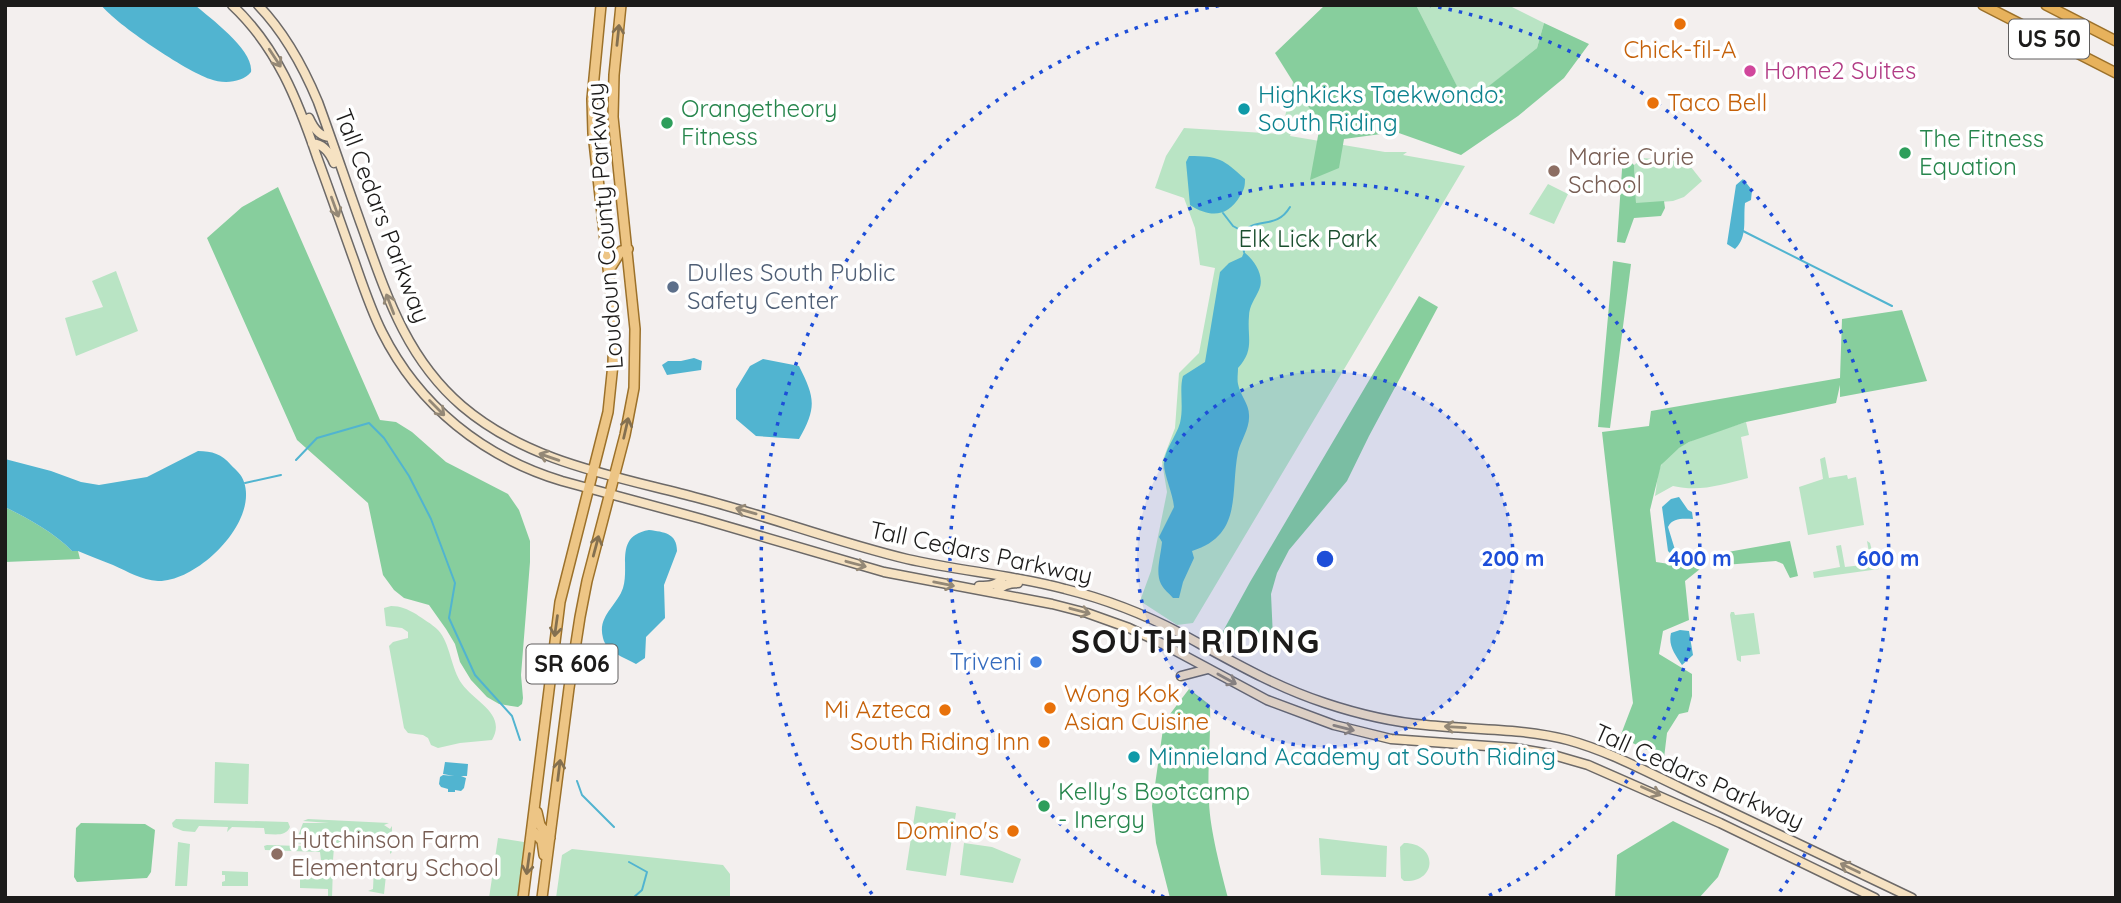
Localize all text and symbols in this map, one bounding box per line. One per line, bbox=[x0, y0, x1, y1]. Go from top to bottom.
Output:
marker: Chick-fil-A bbox=[1672, 16, 1688, 32]
road number: US 50 bbox=[2009, 20, 2089, 58]
one-way arrow bbox=[612, 24, 625, 47]
place label: Chick-fil-A bbox=[1623, 34, 1737, 64]
one-way arrow bbox=[267, 48, 282, 67]
place label: Home2 Suites bbox=[1764, 55, 1916, 85]
marker: Home2 Suites bbox=[1742, 63, 1758, 79]
place label: Highkicks Taekwondo: South Riding bbox=[1258, 79, 1503, 137]
street label: Loudoun County Parkway bbox=[579, 82, 629, 370]
place label: Taco Bell bbox=[1667, 87, 1767, 117]
place label: Orangetheory Fitness bbox=[681, 93, 838, 151]
marker: Taco Bell bbox=[1645, 95, 1661, 111]
marker: Highkicks Taekwondo: South Riding bbox=[1236, 101, 1252, 117]
street label: Tall Cedars Parkway bbox=[328, 104, 438, 327]
marker: Orangetheory Fitness bbox=[659, 115, 675, 131]
place label: The Fitness Equation bbox=[1919, 123, 2044, 181]
place label: Marie Curie School bbox=[1568, 141, 1694, 199]
marker: The Fitness Equation bbox=[1897, 145, 1913, 161]
marker: Marie Curie School bbox=[1546, 163, 1562, 179]
one-way arrow bbox=[330, 196, 342, 218]
park label: Elk Lick Park bbox=[1238, 223, 1378, 253]
place label: Dulles South Public Safety Center bbox=[687, 257, 896, 315]
marker: Dulles South Public Safety Center bbox=[665, 279, 681, 295]
one-way arrow bbox=[383, 293, 395, 315]
one-way arrow bbox=[428, 399, 445, 416]
one-way arrow bbox=[620, 417, 634, 440]
one-way arrow bbox=[538, 450, 560, 462]
one-way arrow bbox=[735, 504, 757, 517]
street label: Tall Cedars Parkway bbox=[867, 514, 1095, 590]
one-way arrow bbox=[590, 535, 603, 558]
text: 200 m bbox=[1482, 545, 1544, 571]
text: 400 m bbox=[1668, 545, 1732, 571]
text: 600 m bbox=[1857, 545, 1919, 571]
centre of rings bbox=[1313, 547, 1337, 571]
one-way arrow bbox=[844, 558, 867, 571]
one-way arrow bbox=[932, 578, 955, 591]
one-way arrow bbox=[1068, 605, 1091, 618]
one-way arrow bbox=[550, 614, 563, 637]
district label: SOUTH RIDING bbox=[1071, 621, 1321, 661]
road number: SR 606 bbox=[526, 644, 618, 684]
place label: Triveni bbox=[949, 646, 1022, 676]
marker: Triveni bbox=[1028, 654, 1044, 670]
one-way arrow bbox=[1216, 673, 1237, 686]
place label: Wong Kok Asian Cuisine bbox=[1064, 678, 1209, 736]
place label: Mi Azteca bbox=[824, 694, 931, 724]
marker: Wong Kok Asian Cuisine bbox=[1042, 700, 1058, 716]
marker: Mi Azteca bbox=[937, 702, 953, 718]
street label: Tall Cedars Parkway bbox=[1590, 716, 1809, 836]
one-way arrow bbox=[1444, 720, 1467, 733]
one-way arrow bbox=[1332, 722, 1355, 735]
place label: South Riding Inn bbox=[850, 726, 1030, 756]
marker: South Riding Inn bbox=[1036, 734, 1052, 750]
place label: Minnieland Academy at South Riding bbox=[1148, 741, 1556, 771]
marker: Minnieland Academy at South Riding bbox=[1126, 749, 1142, 765]
one-way arrow bbox=[552, 759, 565, 782]
place label: Kelly's Bootcamp - Inergy bbox=[1058, 776, 1250, 834]
one-way arrow bbox=[1640, 785, 1661, 798]
marker: Kelly's Bootcamp - Inergy bbox=[1036, 798, 1052, 814]
place label: Domino's bbox=[896, 815, 999, 845]
marker: Domino's bbox=[1005, 823, 1021, 839]
place label: Hutchinson Farm Elementary School bbox=[291, 824, 499, 882]
marker: Hutchinson Farm Elementary School bbox=[269, 846, 285, 862]
one-way arrow bbox=[521, 852, 534, 875]
one-way arrow bbox=[1840, 861, 1861, 875]

